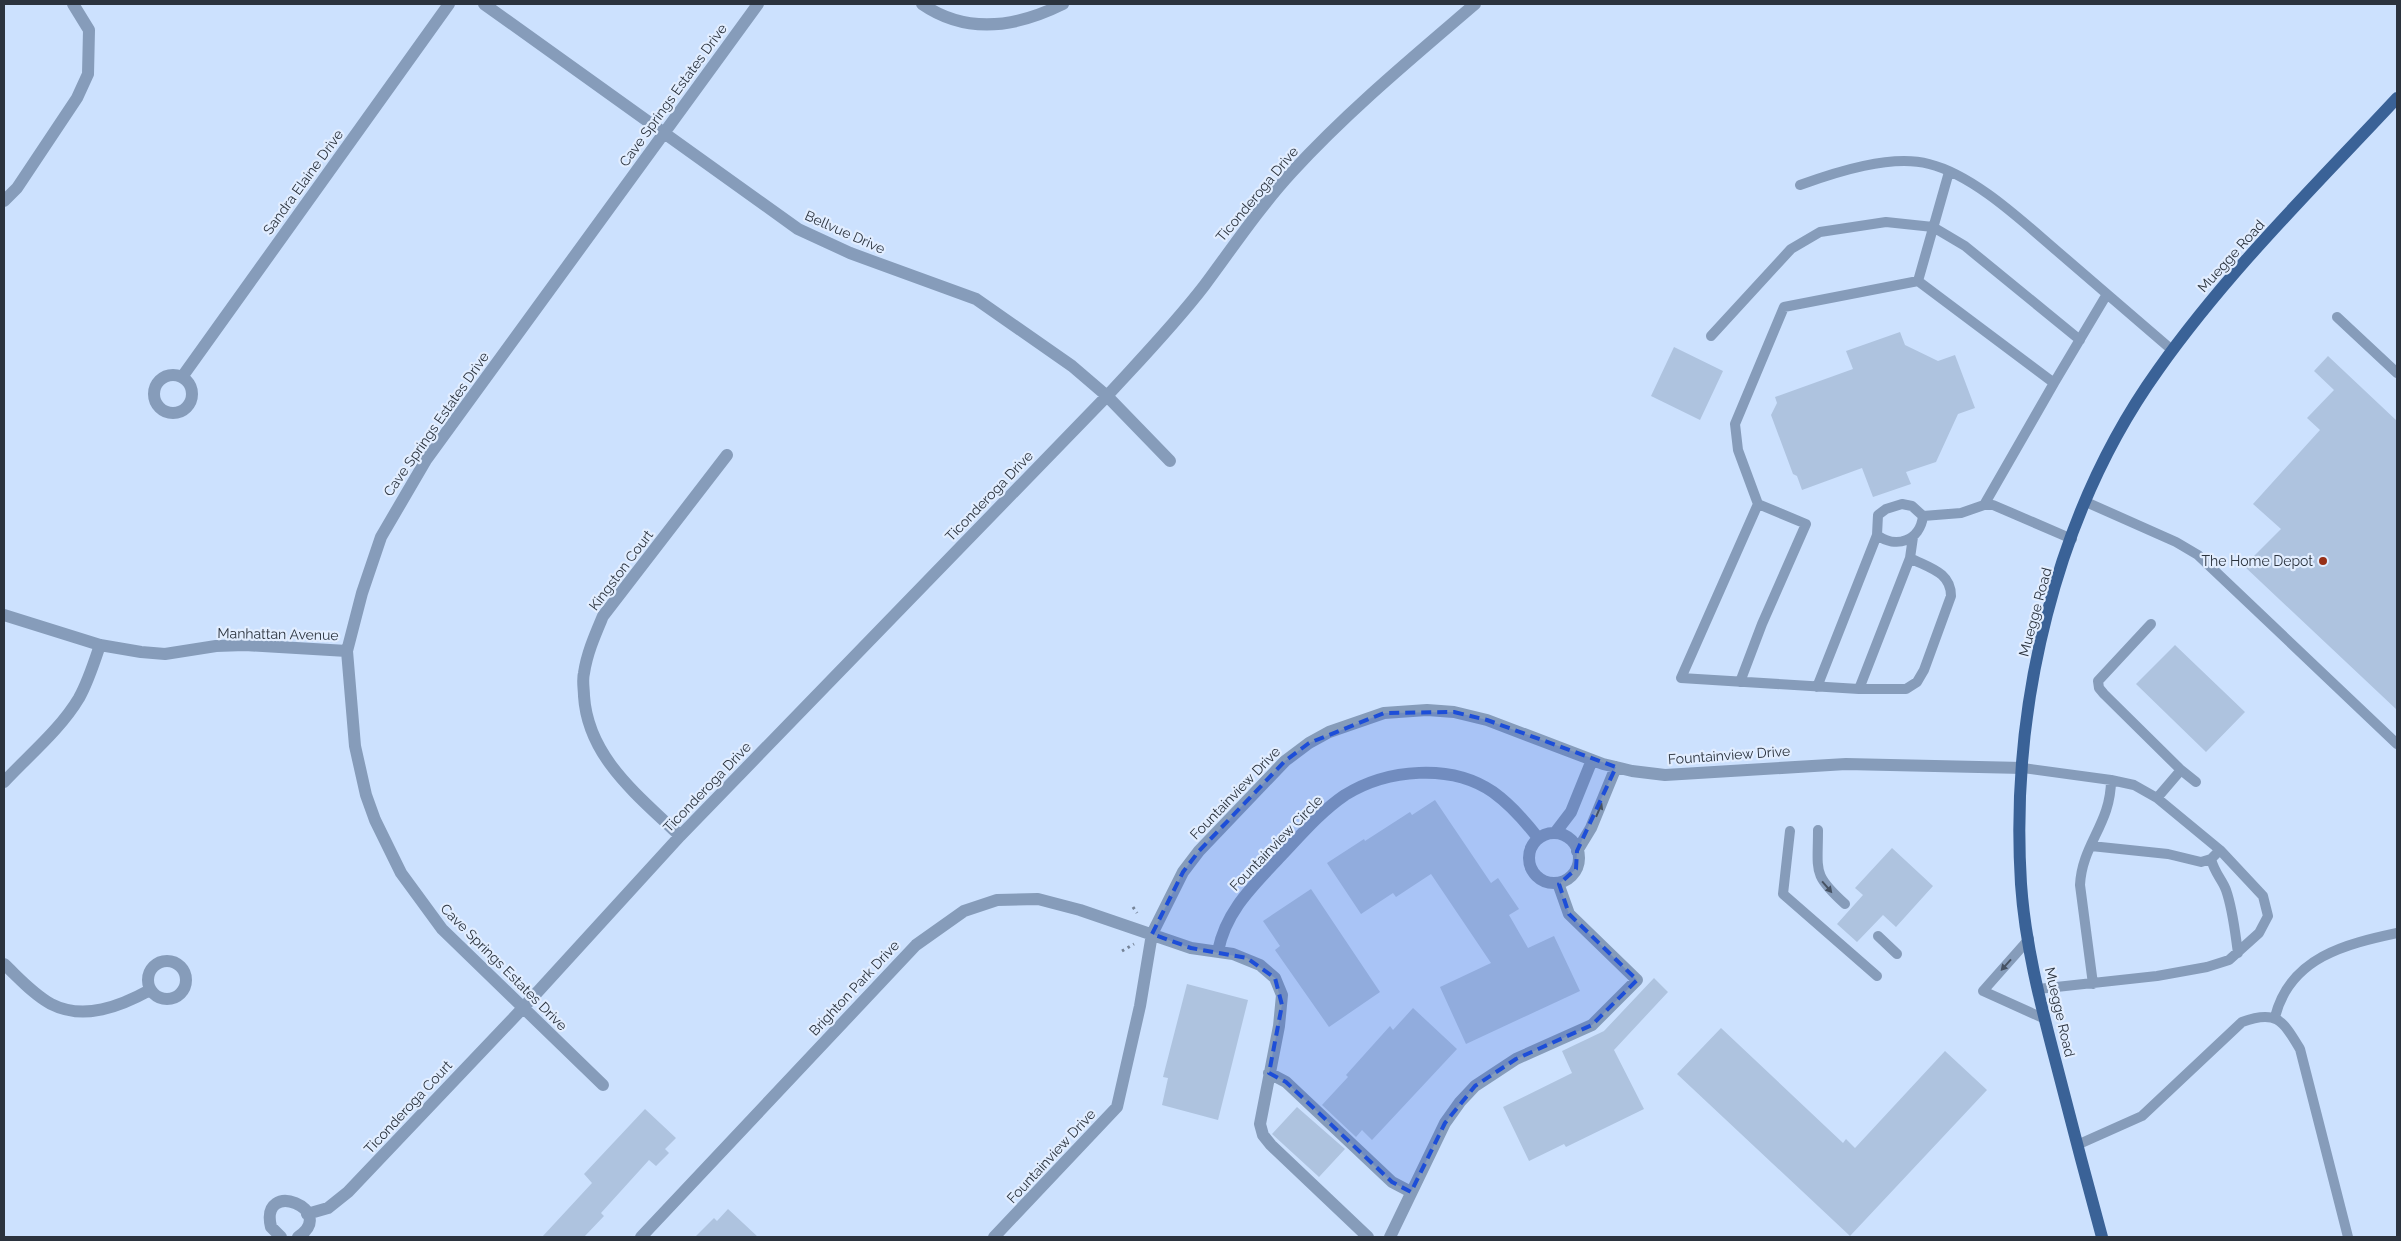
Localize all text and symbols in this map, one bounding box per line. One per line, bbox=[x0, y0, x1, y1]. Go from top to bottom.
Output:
street label: Cave Springs Estates Drive bbox=[616, 21, 730, 169]
street label: Sandra Elaine Drive bbox=[260, 127, 346, 237]
street label: Ticonderoga Drive bbox=[1213, 143, 1301, 245]
street label: Bellvue Drive bbox=[803, 207, 887, 257]
street label: Muegge Road bbox=[2194, 217, 2268, 295]
street label: Cave Springs Estates Drive bbox=[380, 349, 492, 499]
street label: Ticonderoga Drive bbox=[942, 448, 1036, 544]
street label: Kingston Court bbox=[586, 527, 656, 613]
place label: The Home Depot bbox=[2202, 553, 2313, 569]
marker: The Home Depot bbox=[2317, 555, 2329, 567]
street label: Muegge Road bbox=[2015, 566, 2055, 658]
street label: Manhattan Avenue bbox=[217, 625, 339, 643]
street label: Ticonderoga Drive bbox=[660, 739, 754, 835]
street label: Fountainview Drive bbox=[1187, 743, 1283, 843]
street label: Fountainview Drive bbox=[1667, 743, 1791, 767]
street label: Fountainview Circle bbox=[1226, 792, 1326, 894]
one-way arrow bbox=[1595, 803, 1603, 817]
one-way arrow bbox=[1822, 880, 1833, 893]
street label: Cave Springs Estates Drive bbox=[437, 900, 571, 1034]
street label: Brighton Park Drive bbox=[806, 937, 902, 1039]
one-way arrow bbox=[2000, 959, 2012, 971]
street label: Muegge Road bbox=[2042, 966, 2078, 1058]
street label: Ticonderoga Court bbox=[361, 1057, 455, 1157]
street label: Fountainview Drive bbox=[1003, 1106, 1099, 1206]

